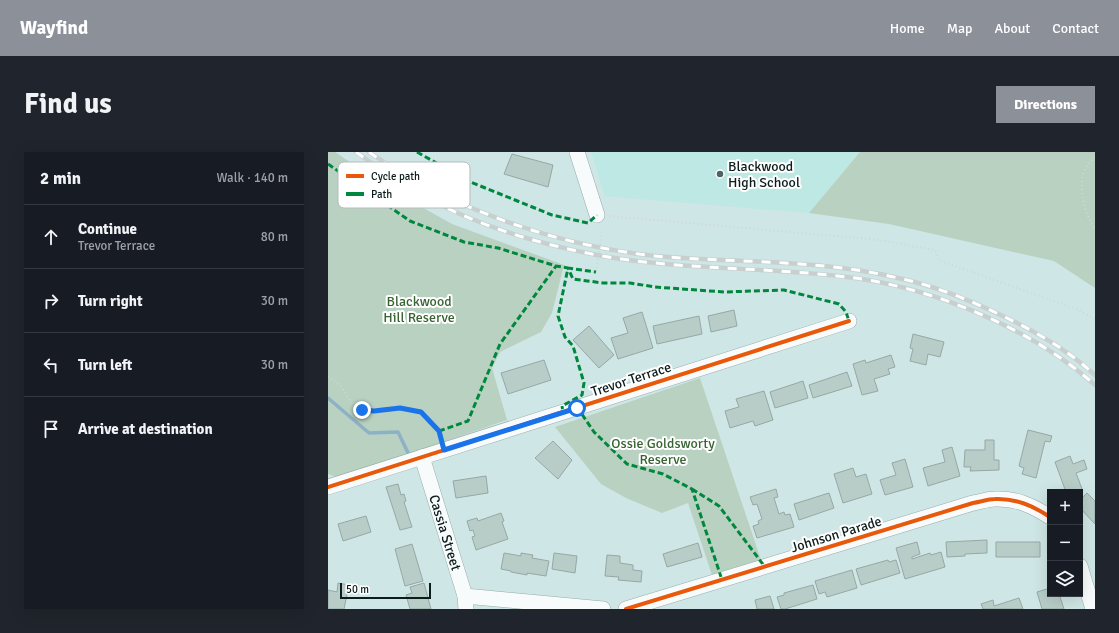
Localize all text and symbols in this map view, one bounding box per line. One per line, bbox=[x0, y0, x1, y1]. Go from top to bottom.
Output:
text: Wayfind bbox=[20, 16, 88, 40]
text: Home bbox=[890, 20, 925, 37]
text: Map bbox=[947, 20, 972, 37]
text: About bbox=[994, 20, 1030, 37]
text: Contact bbox=[1052, 20, 1099, 37]
button: Directions bbox=[996, 86, 1095, 123]
text: Find us bbox=[24, 87, 112, 121]
place label: Blackwood High School bbox=[728, 158, 800, 191]
legend bbox=[338, 162, 470, 208]
text: 2 min bbox=[40, 168, 81, 189]
marker: Blackwood High School bbox=[715, 169, 725, 179]
text: Walk · 140 m bbox=[217, 170, 288, 186]
text: Cycle path bbox=[371, 170, 420, 183]
text: Path bbox=[371, 188, 392, 201]
text: Continue bbox=[78, 220, 137, 238]
icon: ahead bbox=[40, 226, 62, 248]
text: 80 m bbox=[261, 229, 288, 245]
text: Trevor Terrace bbox=[78, 238, 155, 254]
icon: right bbox=[40, 290, 62, 312]
text: Turn right bbox=[78, 292, 143, 310]
text: 30 m bbox=[261, 293, 288, 309]
park label: Blackwood Hill Reserve bbox=[383, 293, 455, 326]
icon: left bbox=[40, 354, 62, 376]
text: Turn left bbox=[78, 356, 132, 374]
text: 30 m bbox=[261, 357, 288, 373]
street label: Trevor Terrace bbox=[589, 359, 673, 400]
route start bbox=[568, 399, 586, 417]
route end bbox=[353, 401, 371, 419]
icon: arrive bbox=[40, 418, 62, 440]
text: Arrive at destination bbox=[78, 420, 213, 438]
park label: Ossie Goldsworty Reserve bbox=[611, 435, 715, 468]
map controls bbox=[1047, 489, 1083, 597]
button: + bbox=[1047, 489, 1083, 525]
street label: Cassia Street bbox=[425, 493, 465, 573]
street label: Johnson Parade bbox=[789, 513, 884, 556]
button: − bbox=[1047, 525, 1083, 561]
button: layers bbox=[1047, 561, 1083, 597]
scale bar bbox=[340, 581, 431, 600]
text: 50 m bbox=[346, 583, 369, 596]

